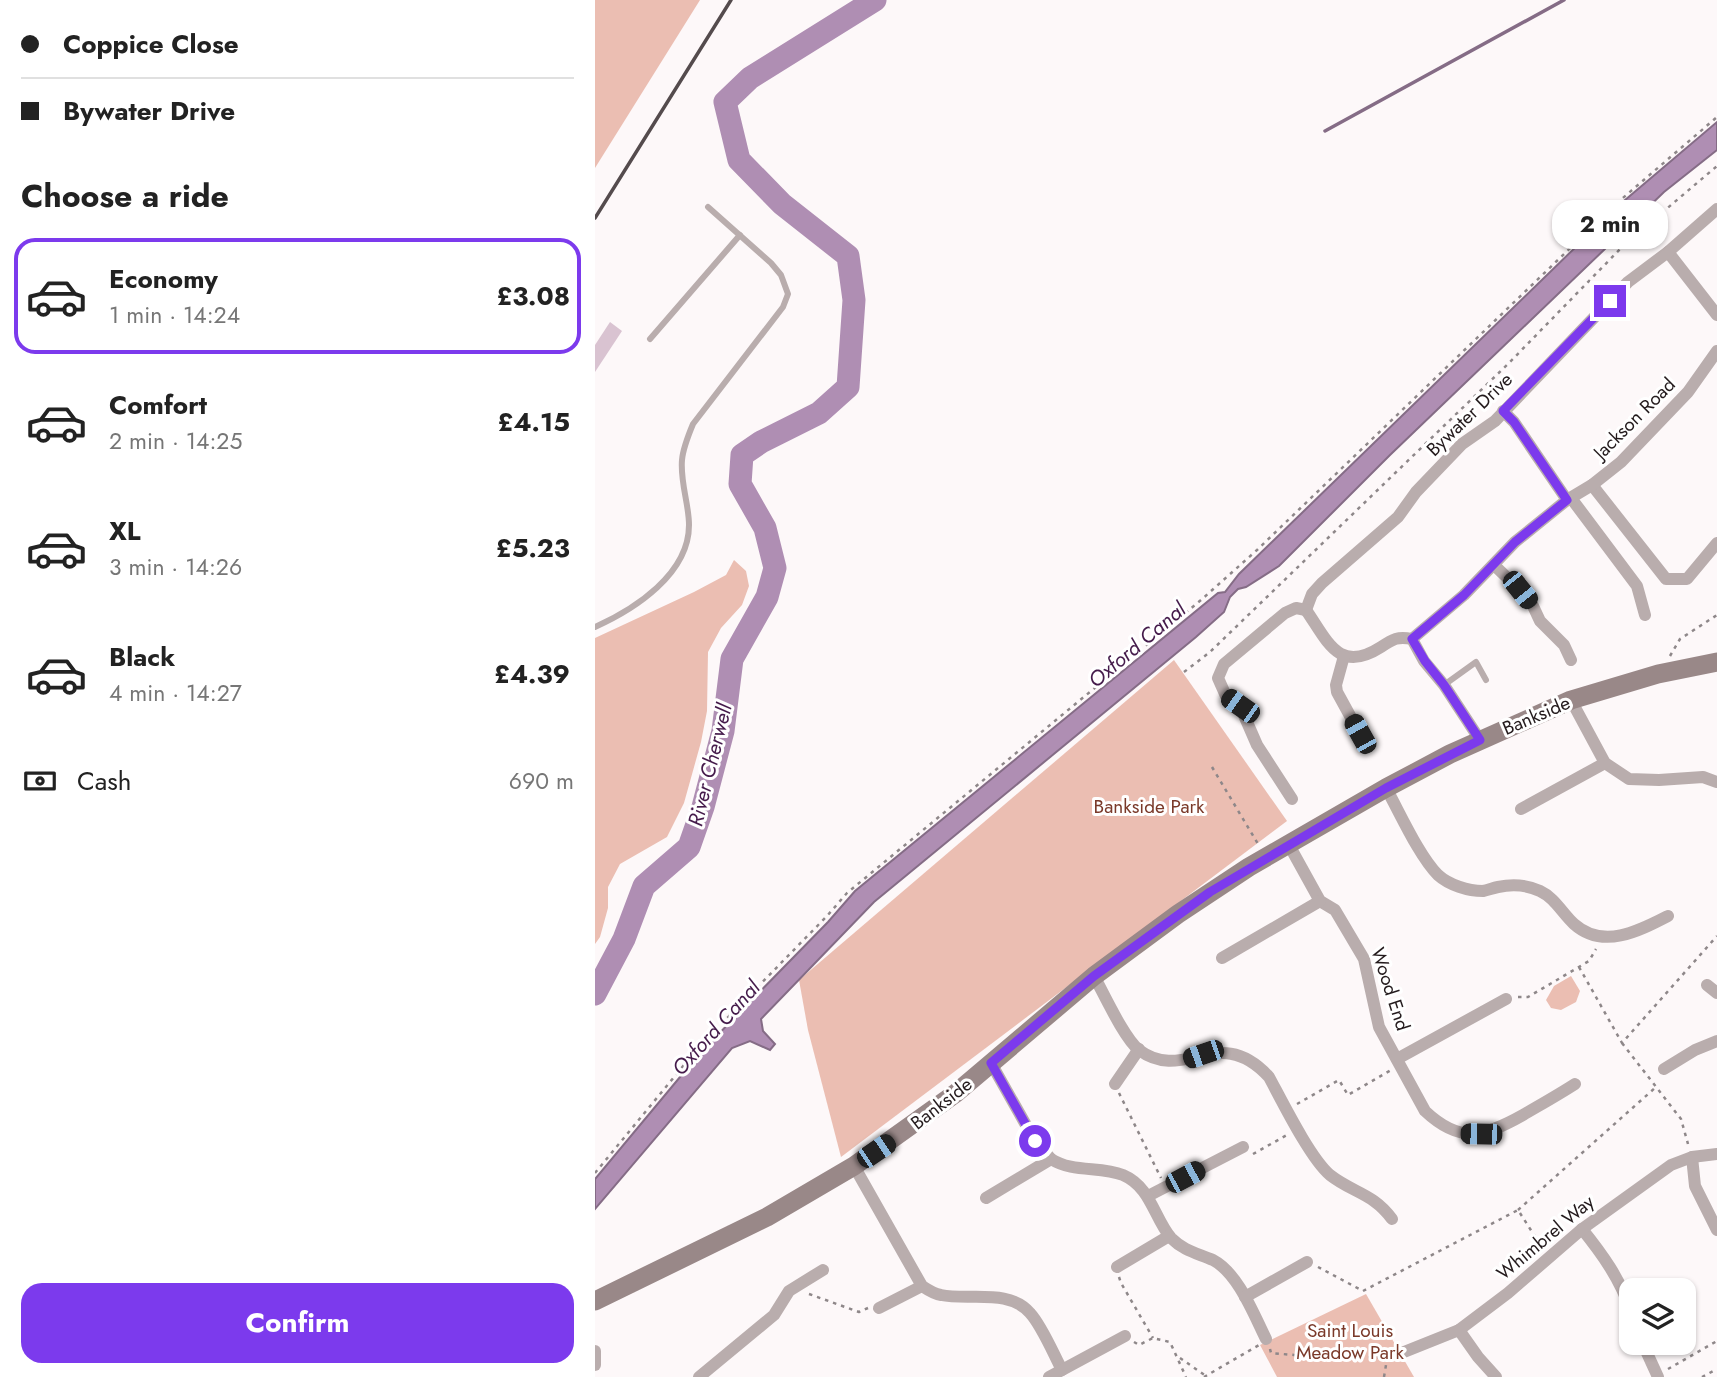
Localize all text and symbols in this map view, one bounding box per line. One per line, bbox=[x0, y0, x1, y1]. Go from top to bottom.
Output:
text: Coppice Close bbox=[63, 25, 239, 63]
text: Bywater Drive bbox=[63, 92, 235, 130]
text: Choose a ride bbox=[21, 173, 229, 219]
callout: 2 min bbox=[1552, 200, 1668, 248]
text: 2 min bbox=[1580, 207, 1640, 241]
text: Economy bbox=[109, 260, 218, 298]
icon: car bbox=[25, 265, 88, 328]
text: £3.08 bbox=[496, 277, 570, 315]
route end bbox=[1594, 285, 1626, 317]
text: 1 min · 14:24 bbox=[109, 298, 240, 332]
street label: Bywater Drive bbox=[1420, 366, 1519, 462]
street label: Jackson Road bbox=[1585, 371, 1681, 467]
text: Comfort bbox=[109, 386, 207, 424]
icon: car bbox=[25, 391, 88, 454]
text: £4.15 bbox=[498, 403, 570, 441]
text: 2 min · 14:25 bbox=[109, 424, 242, 458]
text: XL bbox=[109, 512, 141, 550]
icon: car bbox=[25, 517, 88, 580]
text: £5.23 bbox=[496, 529, 570, 567]
text: 3 min · 14:26 bbox=[109, 550, 242, 584]
car bbox=[1499, 567, 1542, 613]
water label: Oxford Canal bbox=[1082, 594, 1193, 695]
text: Black bbox=[109, 638, 175, 676]
icon: car bbox=[25, 643, 88, 706]
text: £4.39 bbox=[494, 655, 570, 693]
text: 4 min · 14:27 bbox=[109, 676, 242, 710]
car bbox=[1217, 685, 1264, 727]
street label: Bankside bbox=[1498, 689, 1574, 742]
water label: River Cherwell bbox=[680, 699, 740, 829]
car bbox=[1341, 711, 1380, 757]
icon: cash bbox=[21, 762, 59, 800]
text: Cash bbox=[77, 762, 131, 800]
text: 690 m bbox=[509, 764, 574, 798]
park label: Bankside Park bbox=[1094, 793, 1205, 820]
street label: Wood End bbox=[1364, 944, 1417, 1034]
water label: Oxford Canal bbox=[665, 973, 768, 1082]
car bbox=[1180, 1037, 1227, 1071]
street label: Bankside bbox=[905, 1071, 978, 1136]
car bbox=[1460, 1123, 1503, 1145]
route start bbox=[1019, 1125, 1051, 1157]
car bbox=[853, 1131, 900, 1171]
car bbox=[1162, 1158, 1209, 1196]
street label: Whimbrel Way bbox=[1491, 1188, 1600, 1286]
map controls bbox=[1619, 1278, 1696, 1355]
button: layers bbox=[1619, 1278, 1696, 1355]
button: Confirm bbox=[21, 1283, 574, 1363]
park label: Saint Louis Meadow Park bbox=[1296, 1317, 1404, 1366]

